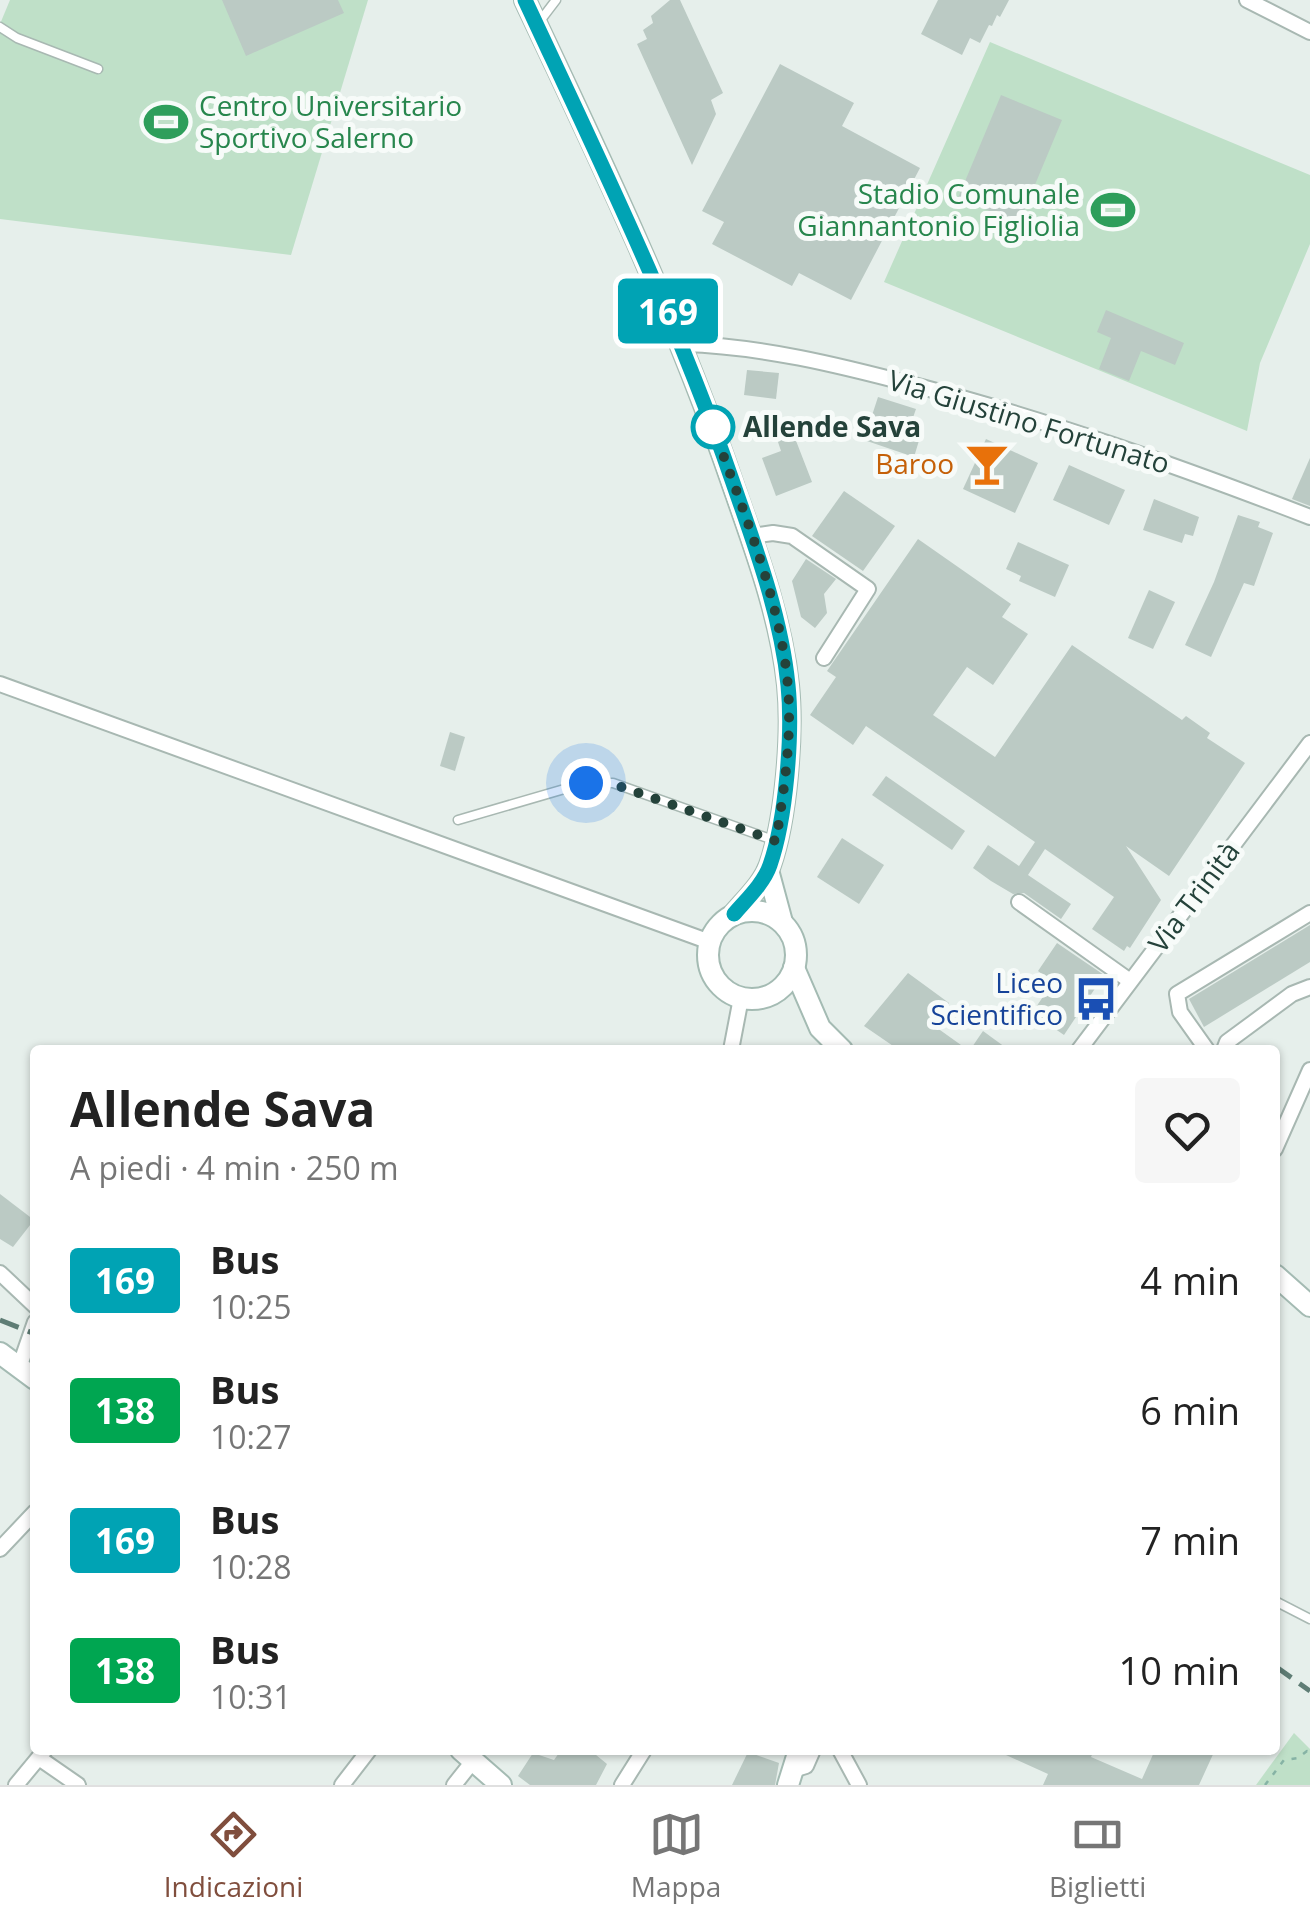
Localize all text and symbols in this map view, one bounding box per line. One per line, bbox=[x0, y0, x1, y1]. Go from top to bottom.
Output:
place label: Centro Universitario Sportivo Salerno bbox=[199, 86, 462, 156]
sports icon: Centro Universitario Sportivo Salerno bbox=[142, 98, 190, 146]
place label: Stadio Comunale Giannantonio Figliolia bbox=[797, 174, 1080, 244]
sports icon: Stadio Comunale Giannantonio Figliolia bbox=[1089, 186, 1137, 234]
line badge: 169 bbox=[610, 278, 726, 344]
text: 169 bbox=[638, 288, 698, 335]
street label: Via Giustino Fortunato bbox=[884, 360, 1175, 482]
marker: Allende Sava bbox=[692, 406, 734, 448]
place label: Allende Sava bbox=[743, 407, 921, 445]
bar icon: Baroo bbox=[963, 440, 1011, 488]
place label: Baroo bbox=[875, 444, 954, 482]
your location bbox=[561, 758, 611, 808]
street label: Via Trinità bbox=[1139, 833, 1248, 960]
place label: Liceo Scientifico bbox=[930, 963, 1063, 1033]
bus stop icon: Liceo Scientifico bbox=[1072, 975, 1120, 1023]
text: Allende Sava bbox=[70, 1076, 375, 1141]
button: heart bbox=[1135, 1078, 1240, 1183]
text: A piedi · 4 min · 250 m bbox=[70, 1146, 399, 1189]
text: Bus bbox=[210, 1233, 279, 1285]
text: 4 min bbox=[1140, 1254, 1240, 1306]
text: 169 bbox=[95, 1257, 155, 1304]
text: 10:25 bbox=[210, 1285, 292, 1328]
text: Bus bbox=[210, 1363, 279, 1415]
text: 6 min bbox=[1140, 1384, 1240, 1436]
text: 138 bbox=[95, 1387, 155, 1434]
text: 10:27 bbox=[210, 1415, 292, 1458]
text: Bus bbox=[210, 1493, 279, 1545]
text: 7 min bbox=[1140, 1514, 1240, 1566]
text: 169 bbox=[95, 1517, 155, 1564]
text: 10:28 bbox=[210, 1545, 292, 1588]
text: Bus bbox=[210, 1623, 279, 1675]
text: 10 min bbox=[1119, 1644, 1240, 1696]
text: 138 bbox=[95, 1647, 155, 1694]
text: 10:31 bbox=[210, 1675, 292, 1718]
tab: Indicazioni bbox=[164, 1807, 303, 1905]
tab: Mappa bbox=[631, 1807, 721, 1905]
tab: Biglietti bbox=[1049, 1807, 1146, 1905]

